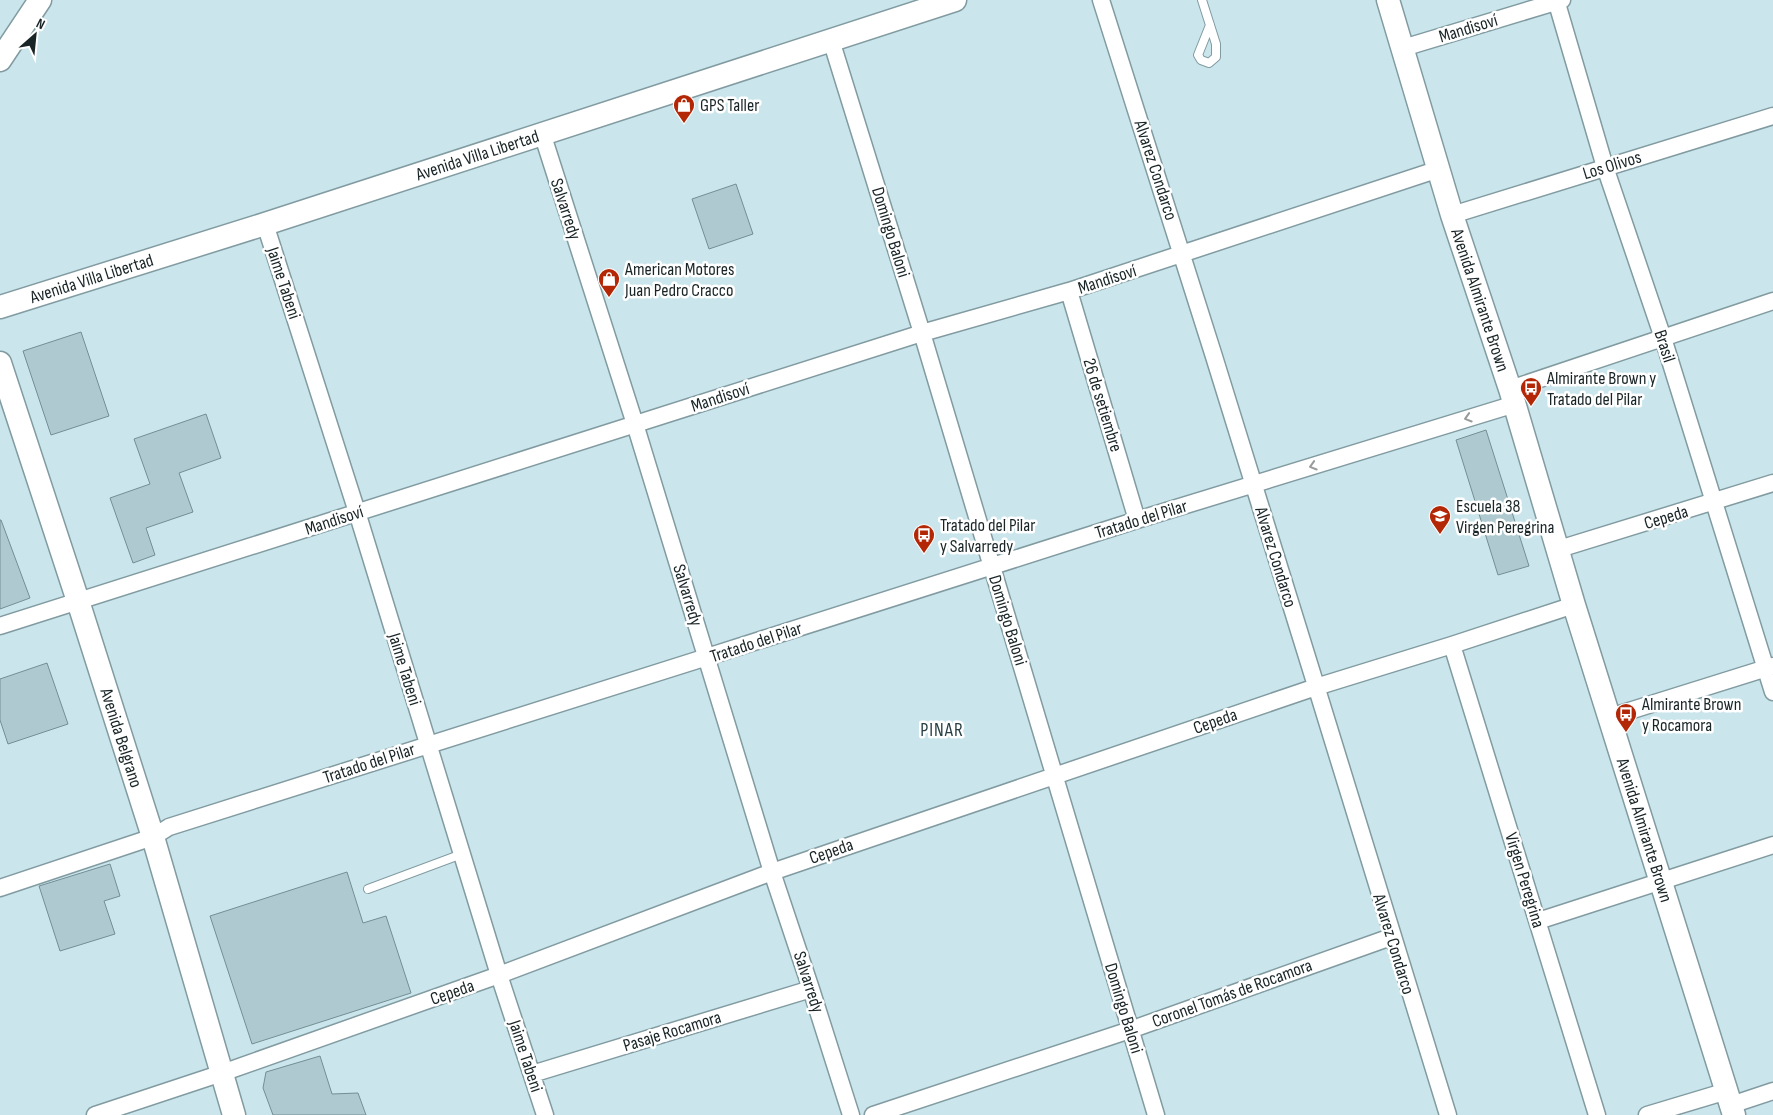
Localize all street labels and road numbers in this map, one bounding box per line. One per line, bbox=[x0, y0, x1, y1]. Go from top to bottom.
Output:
street label: Mandisoví bbox=[1436, 9, 1501, 47]
street label: Alvarez Condarco bbox=[1129, 116, 1182, 223]
street label: Avenida Villa Libertad bbox=[412, 126, 542, 186]
street label: Los Olivos bbox=[1580, 147, 1644, 184]
street label: Salvarredy bbox=[546, 176, 585, 243]
street label: Domingo Baloni bbox=[867, 184, 914, 280]
street label: Avenida Almirante Brown bbox=[1446, 225, 1513, 374]
street label: Jaime Tabeni bbox=[262, 244, 305, 322]
street label: Avenida Villa Libertad bbox=[27, 250, 156, 308]
street label: Mandisoví bbox=[1075, 260, 1140, 299]
street label: Brasil bbox=[1649, 327, 1680, 365]
street label: 26 de setiembre bbox=[1078, 356, 1127, 454]
street label: Mandisoví bbox=[688, 378, 753, 417]
street label: Tratado del Pilar bbox=[1093, 496, 1190, 543]
street label: Mandisoví bbox=[302, 501, 367, 540]
street label: Cepeda bbox=[1642, 501, 1691, 534]
street label: Alvarez Condarco bbox=[1250, 503, 1301, 610]
street label: Salvarredy bbox=[668, 562, 707, 629]
street label: Domingo Baloni bbox=[984, 572, 1031, 668]
street label: Tratado del Pilar bbox=[708, 618, 805, 667]
street label: Jaime Tabeni bbox=[383, 630, 425, 708]
street label: Avenida Belgrano bbox=[95, 685, 147, 790]
street label: Cepeda bbox=[1190, 704, 1240, 739]
street label: Tratado del Pilar bbox=[321, 739, 418, 788]
street label: Avenida Almirante Brown bbox=[1611, 755, 1677, 905]
street label: Virgen Peregrina bbox=[1500, 830, 1549, 930]
street label: Cepeda bbox=[806, 834, 856, 869]
street label: Alvarez Condarco bbox=[1368, 890, 1419, 997]
street label: Salvarredy bbox=[789, 949, 828, 1016]
street label: Coronel Tomás de Rocamora bbox=[1149, 955, 1315, 1032]
street label: Domingo Baloni bbox=[1100, 960, 1147, 1056]
street label: Cepeda bbox=[427, 975, 477, 1010]
street label: Pasaje Rocamora bbox=[621, 1007, 724, 1056]
street label: Jaime Tabeni bbox=[504, 1017, 547, 1095]

